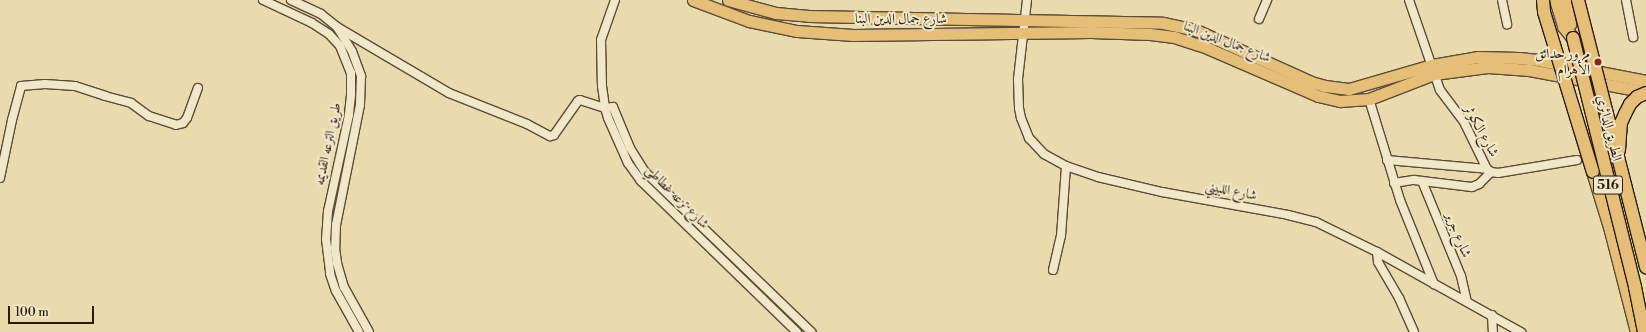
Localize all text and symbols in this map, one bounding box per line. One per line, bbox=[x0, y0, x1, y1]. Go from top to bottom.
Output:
street label: شارع جمال الدين البنا bbox=[855, 11, 947, 27]
street label: شارع جمال الدين البنا bbox=[1181, 18, 1273, 66]
place label: مرور حدائق الأهرام bbox=[1535, 46, 1590, 78]
marker: مرور حدائق الأهرام bbox=[1593, 57, 1603, 67]
street label: الطريق الدائري bbox=[1593, 93, 1625, 163]
street label: طريق الترعه القديمه bbox=[311, 101, 345, 187]
street label: شارع الكوثر bbox=[1460, 102, 1502, 160]
street label: شارع ترعه غطاطي bbox=[642, 162, 712, 232]
road number: 516 bbox=[1592, 174, 1624, 196]
street label: شارع اللبيني bbox=[1204, 178, 1258, 204]
street label: شارع جرير bbox=[1441, 210, 1475, 260]
scale bar bbox=[10, 298, 96, 324]
text: 100 m bbox=[15, 305, 49, 320]

